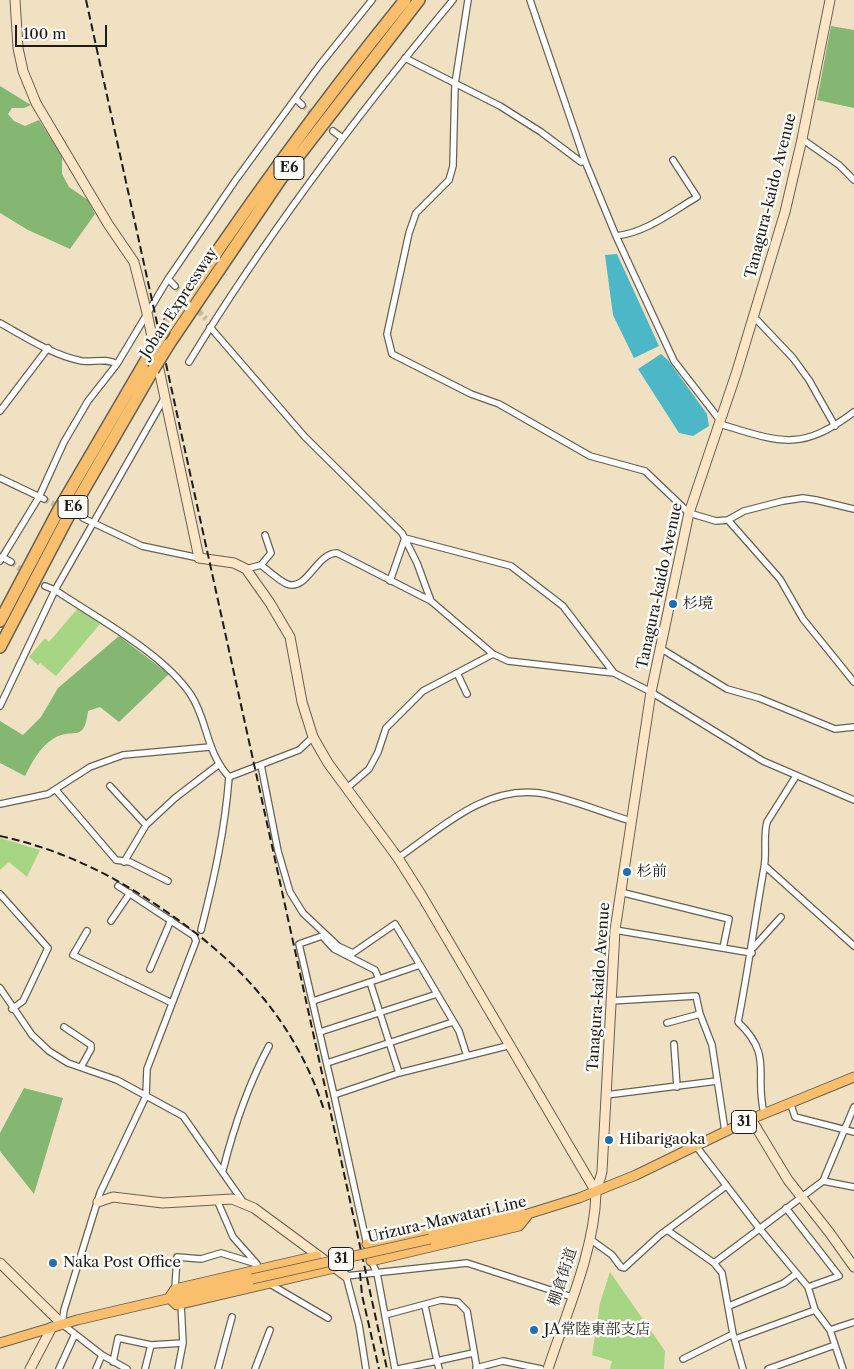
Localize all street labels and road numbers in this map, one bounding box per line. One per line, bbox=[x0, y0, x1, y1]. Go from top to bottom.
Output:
street label: Tanagura-kaido Avenue bbox=[742, 112, 800, 280]
road number: E6 bbox=[274, 156, 304, 180]
street label: Joban Expressway bbox=[136, 244, 222, 362]
road number: E6 bbox=[58, 496, 88, 518]
street label: Tanagura-kaido Avenue bbox=[634, 501, 686, 671]
street label: Tanagura-kaido Avenue bbox=[584, 902, 614, 1072]
road number: 31 bbox=[732, 1110, 756, 1134]
street label: Urizura-Mawatari Line bbox=[366, 1193, 528, 1247]
street label: 棚倉街道 bbox=[545, 1246, 581, 1308]
road number: 31 bbox=[328, 1248, 354, 1270]

